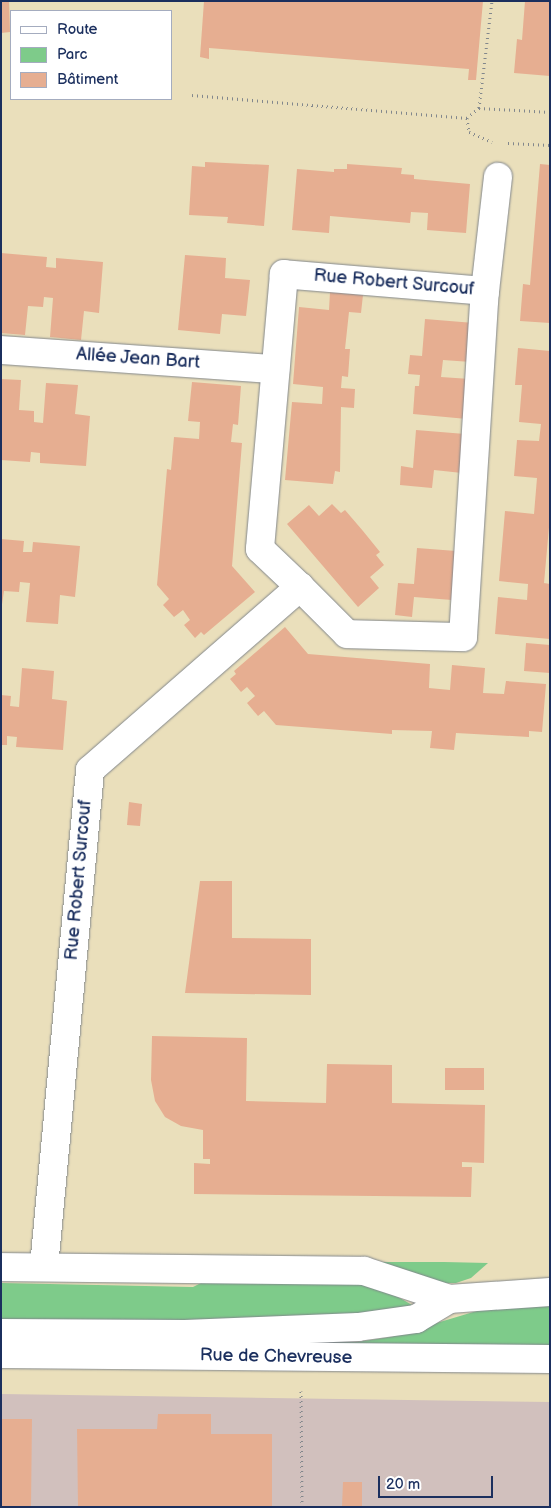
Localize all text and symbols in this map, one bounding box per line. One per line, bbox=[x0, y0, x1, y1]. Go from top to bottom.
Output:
legend bbox=[10, 10, 172, 100]
text: Route bbox=[57, 20, 97, 39]
text: Parc bbox=[57, 45, 87, 64]
text: Bâtiment bbox=[57, 70, 118, 89]
street label: Rue Robert Surcouf bbox=[313, 265, 475, 301]
street label: Allée Jean Bart bbox=[75, 344, 201, 374]
street label: Rue Robert Surcouf bbox=[61, 799, 97, 961]
street label: Rue de Chevreuse bbox=[200, 1345, 352, 1369]
scale bar bbox=[381, 1466, 496, 1498]
text: 20 m bbox=[386, 1475, 420, 1494]

